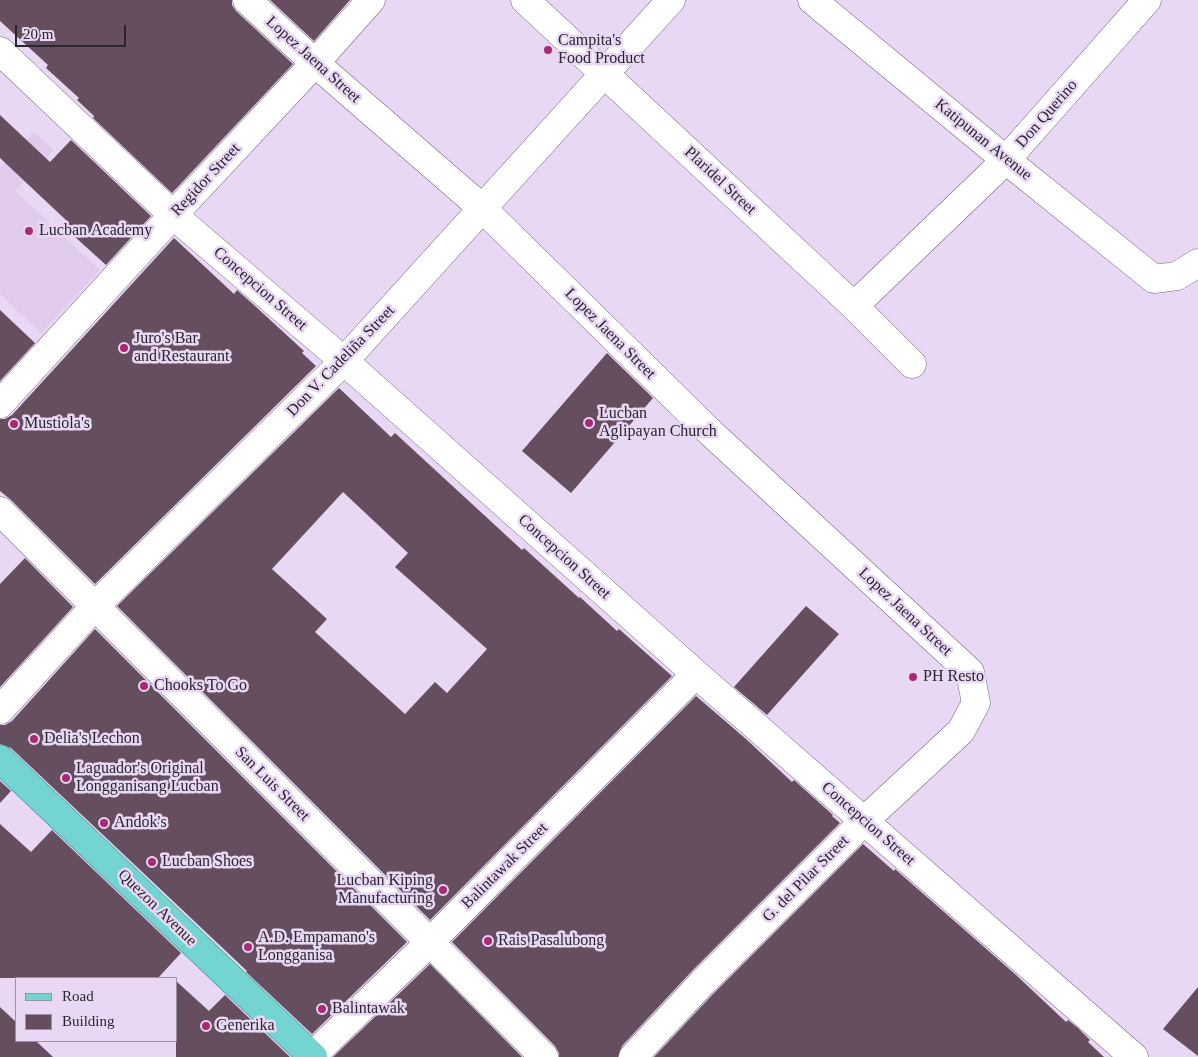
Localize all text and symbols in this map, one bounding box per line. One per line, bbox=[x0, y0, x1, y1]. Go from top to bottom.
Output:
street label: Lopez Jaena Street bbox=[262, 12, 364, 108]
scale bar bbox=[18, 15, 129, 47]
text: 20 m bbox=[23, 26, 53, 42]
place label: Campita's Food Product bbox=[558, 31, 645, 69]
marker: Campita's Food Product bbox=[542, 44, 554, 56]
street label: Don Querino bbox=[1012, 76, 1082, 152]
street label: Katipunan Avenue bbox=[931, 95, 1035, 185]
street label: Regidor Street bbox=[167, 139, 245, 221]
street label: Plaridel Street bbox=[680, 143, 760, 219]
place label: Lucban Academy bbox=[39, 221, 152, 241]
marker: Lucban Academy bbox=[23, 225, 35, 237]
street label: Concepcion Street bbox=[209, 243, 311, 335]
street label: Lopez Jaena Street bbox=[560, 284, 660, 384]
street label: Don V. Cadeliña Street bbox=[283, 301, 399, 421]
place label: Juro's Bar and Restaurant bbox=[134, 329, 230, 367]
marker: Juro's Bar and Restaurant bbox=[118, 342, 130, 354]
place label: Lucban Aglipayan Church bbox=[599, 404, 717, 442]
place label: Mustiola's bbox=[24, 414, 90, 434]
marker: Lucban Aglipayan Church bbox=[583, 417, 595, 429]
marker: Mustiola's bbox=[8, 418, 20, 430]
street label: Concepcion Street bbox=[514, 510, 614, 604]
street label: Lopez Jaena Street bbox=[854, 564, 956, 660]
place label: PH Resto bbox=[923, 667, 984, 687]
marker: PH Resto bbox=[907, 671, 919, 683]
place label: Chooks To Go bbox=[154, 676, 247, 696]
marker: Chooks To Go bbox=[138, 680, 150, 692]
place label: Delia's Lechon bbox=[44, 729, 140, 749]
marker: Delia's Lechon bbox=[28, 733, 40, 745]
street label: San Luis Street bbox=[231, 743, 313, 825]
place label: Laguador's Original Longganisang Lucban bbox=[76, 759, 219, 797]
marker: Laguador's Original Longganisang Lucban bbox=[60, 772, 72, 784]
street label: Concepcion Street bbox=[817, 778, 919, 870]
place label: Andok's bbox=[114, 813, 167, 833]
marker: Andok's bbox=[98, 817, 110, 829]
street label: Balintawak Street bbox=[458, 819, 552, 913]
street label: G. del Pilar Street bbox=[759, 832, 853, 926]
place label: Lucban Shoes bbox=[162, 852, 252, 872]
marker: Lucban Shoes bbox=[146, 856, 158, 868]
street label: Quezon Avenue bbox=[114, 866, 200, 950]
place label: Lucban Kiping Manufacturing bbox=[337, 871, 433, 909]
marker: Lucban Kiping Manufacturing bbox=[437, 884, 449, 896]
place label: A.D. Empamano's Longganisa bbox=[258, 928, 375, 966]
place label: Rais Pasalubong bbox=[498, 931, 604, 951]
marker: Rais Pasalubong bbox=[482, 935, 494, 947]
marker: A.D. Empamano's Longganisa bbox=[242, 941, 254, 953]
legend bbox=[15, 977, 178, 1042]
text: Road bbox=[62, 988, 94, 1004]
place label: Balintawak bbox=[332, 999, 405, 1019]
marker: Balintawak bbox=[316, 1003, 328, 1015]
text: Building bbox=[62, 1013, 115, 1029]
place label: Generika bbox=[216, 1016, 275, 1036]
marker: Generika bbox=[200, 1020, 212, 1032]

